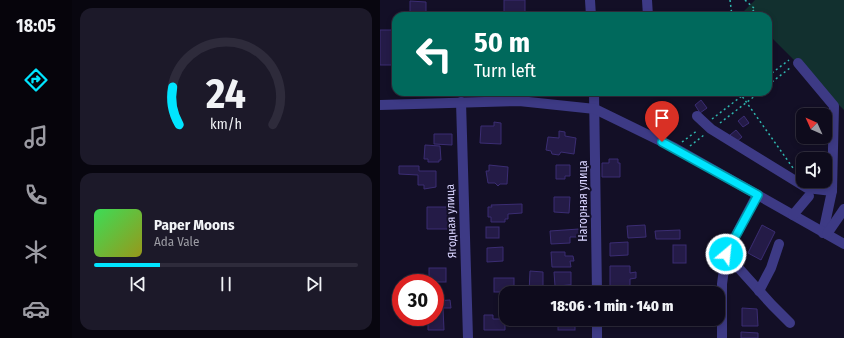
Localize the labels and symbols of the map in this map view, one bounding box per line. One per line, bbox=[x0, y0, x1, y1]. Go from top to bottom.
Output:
pin bbox=[645, 101, 679, 142]
north arrow bbox=[796, 108, 832, 144]
street label: Нагорная улица bbox=[576, 160, 590, 242]
street label: Ягодная улица bbox=[443, 184, 459, 258]
position arrow bbox=[705, 233, 747, 275]
speed limit sign: 30 bbox=[392, 274, 444, 326]

